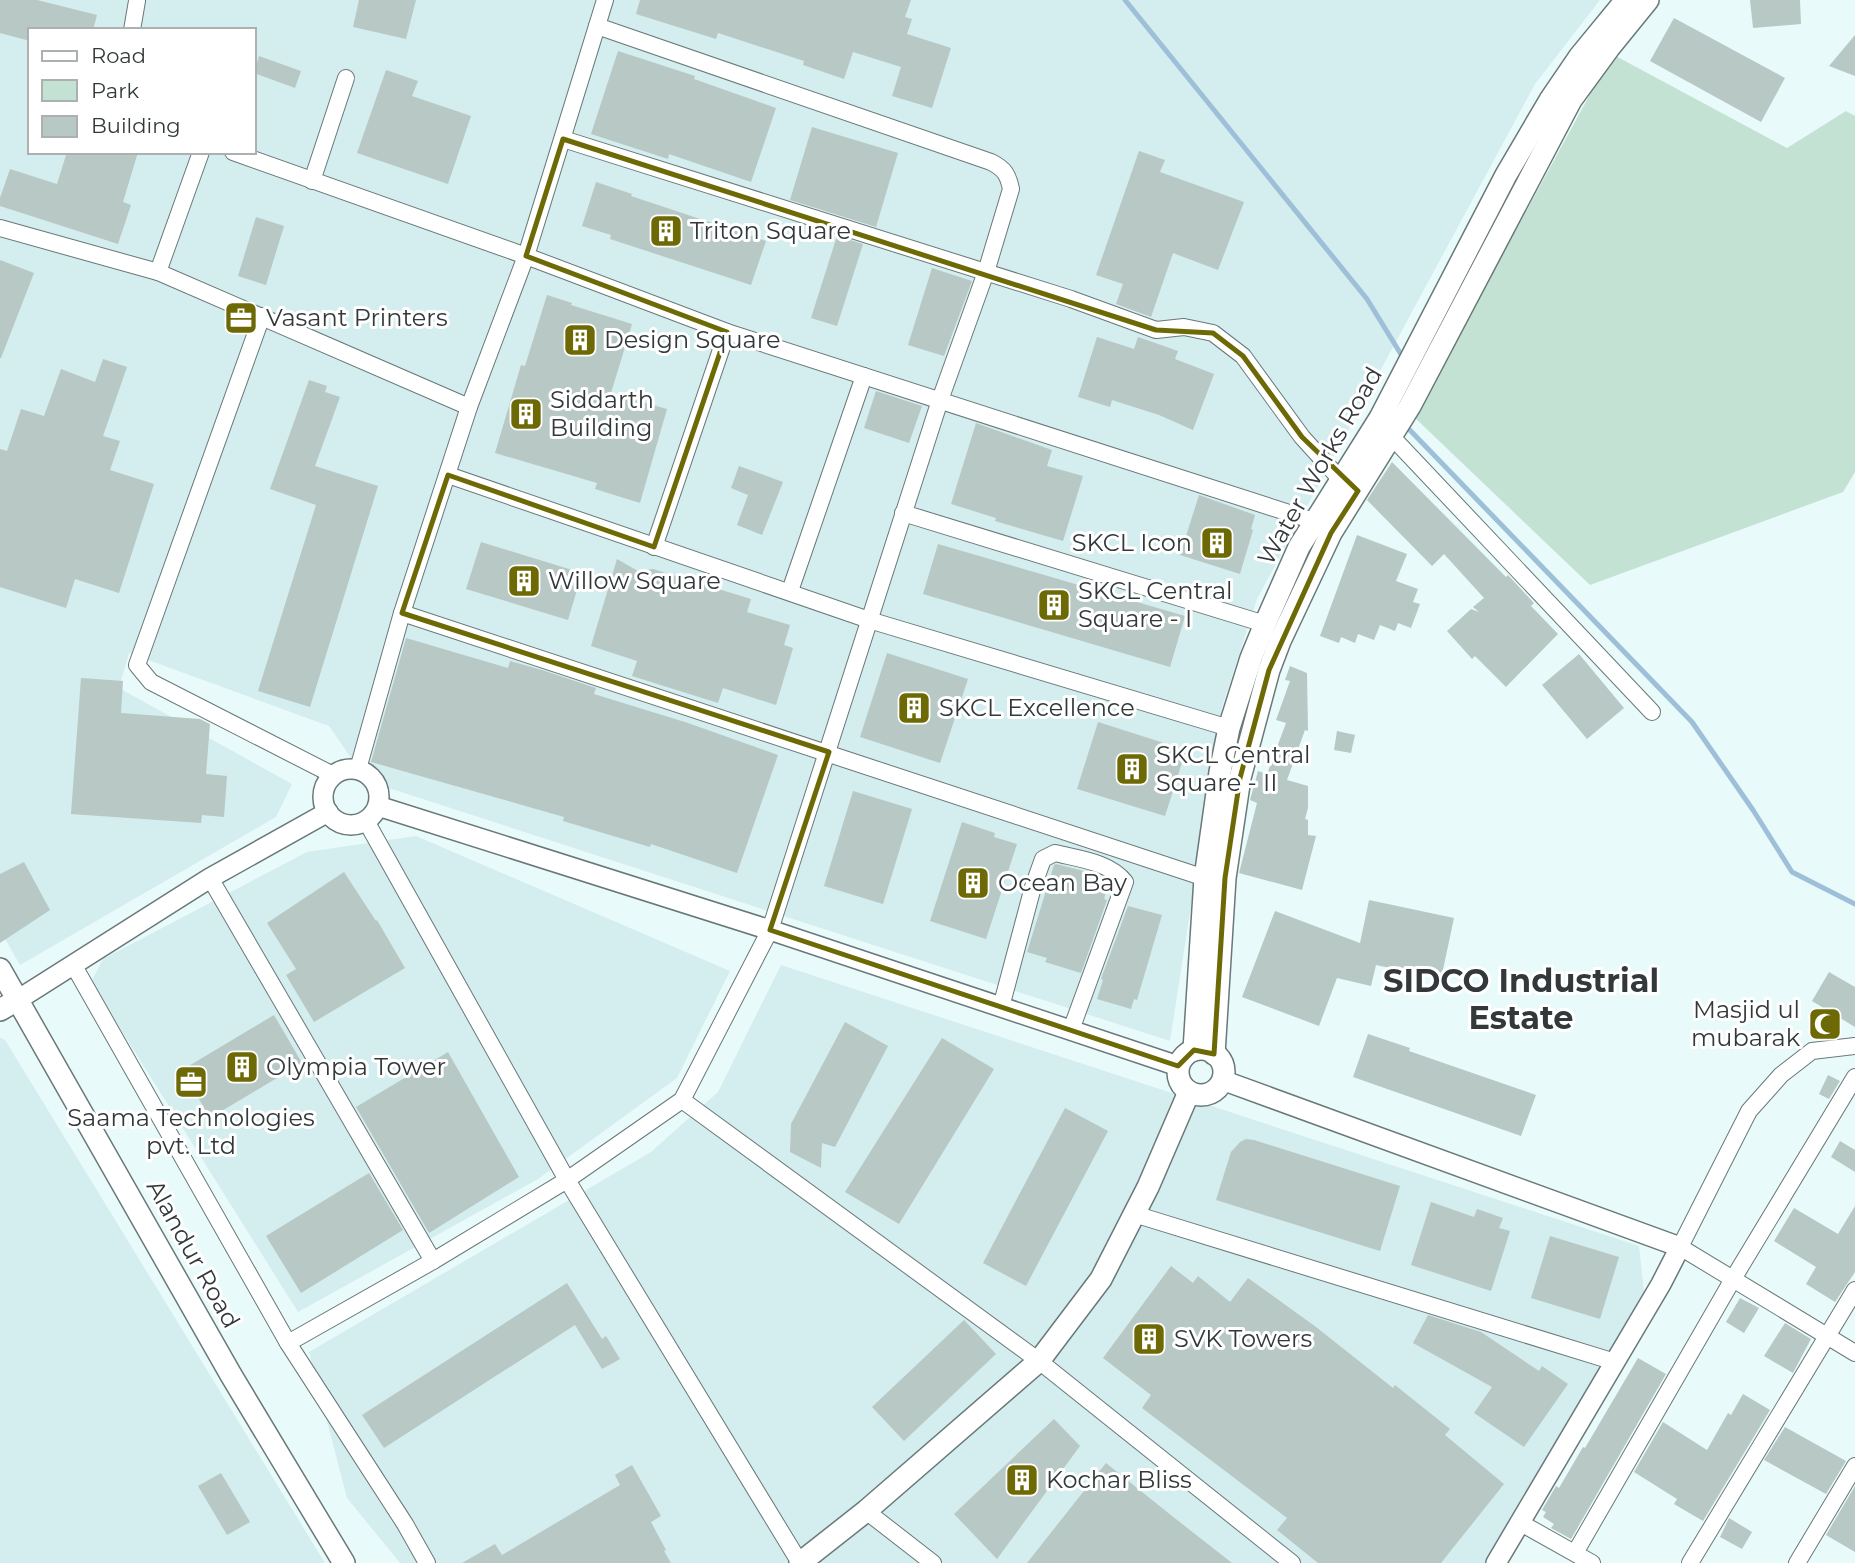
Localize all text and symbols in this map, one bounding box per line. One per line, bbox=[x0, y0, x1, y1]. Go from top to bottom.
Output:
legend bbox=[28, 28, 256, 154]
text: Road bbox=[91, 43, 146, 68]
text: Park bbox=[91, 78, 139, 103]
text: Building bbox=[91, 113, 181, 138]
building icon: Triton Square bbox=[647, 212, 685, 250]
place label: Triton Square bbox=[690, 216, 851, 245]
office icon: Vasant Printers bbox=[222, 299, 260, 337]
place label: Vasant Printers bbox=[266, 303, 448, 332]
building icon: Design Square bbox=[561, 321, 599, 359]
place label: Design Square bbox=[604, 325, 781, 354]
street label: Water Works Road bbox=[1251, 362, 1388, 570]
place label: Siddarth Building bbox=[550, 385, 654, 442]
building icon: Siddarth Building bbox=[507, 395, 545, 433]
building icon: SKCL Icon bbox=[1198, 524, 1236, 562]
place label: SKCL Icon bbox=[1072, 528, 1192, 557]
building icon: Willow Square bbox=[505, 562, 543, 600]
place label: Willow Square bbox=[548, 566, 721, 595]
place label: SKCL Central Square - I bbox=[1078, 576, 1233, 633]
building icon: SKCL Central Square - I bbox=[1035, 586, 1073, 624]
building icon: SKCL Excellence bbox=[895, 689, 933, 727]
place label: SKCL Excellence bbox=[939, 693, 1135, 722]
place label: SKCL Central Square - II bbox=[1156, 740, 1311, 797]
building icon: SKCL Central Square - II bbox=[1113, 750, 1151, 788]
building icon: Ocean Bay bbox=[954, 864, 992, 902]
place label: Ocean Bay bbox=[998, 868, 1127, 897]
district label: SIDCO Industrial Estate bbox=[1383, 961, 1659, 1037]
place label: Masjid ul mubarak bbox=[1691, 995, 1801, 1052]
mosque icon: Masjid ul mubarak bbox=[1806, 1005, 1844, 1043]
building icon: Olympia Tower bbox=[223, 1048, 261, 1086]
place label: Olympia Tower bbox=[266, 1052, 446, 1081]
office icon: Saama Technologies pvt. Ltd bbox=[172, 1063, 210, 1101]
place label: Saama Technologies pvt. Ltd bbox=[67, 1103, 315, 1160]
street label: Alandur Road bbox=[141, 1175, 246, 1333]
building icon: SVK Towers bbox=[1130, 1320, 1168, 1358]
place label: SVK Towers bbox=[1174, 1324, 1312, 1353]
building icon: Kochar Bliss bbox=[1003, 1461, 1041, 1499]
place label: Kochar Bliss bbox=[1046, 1465, 1192, 1494]

